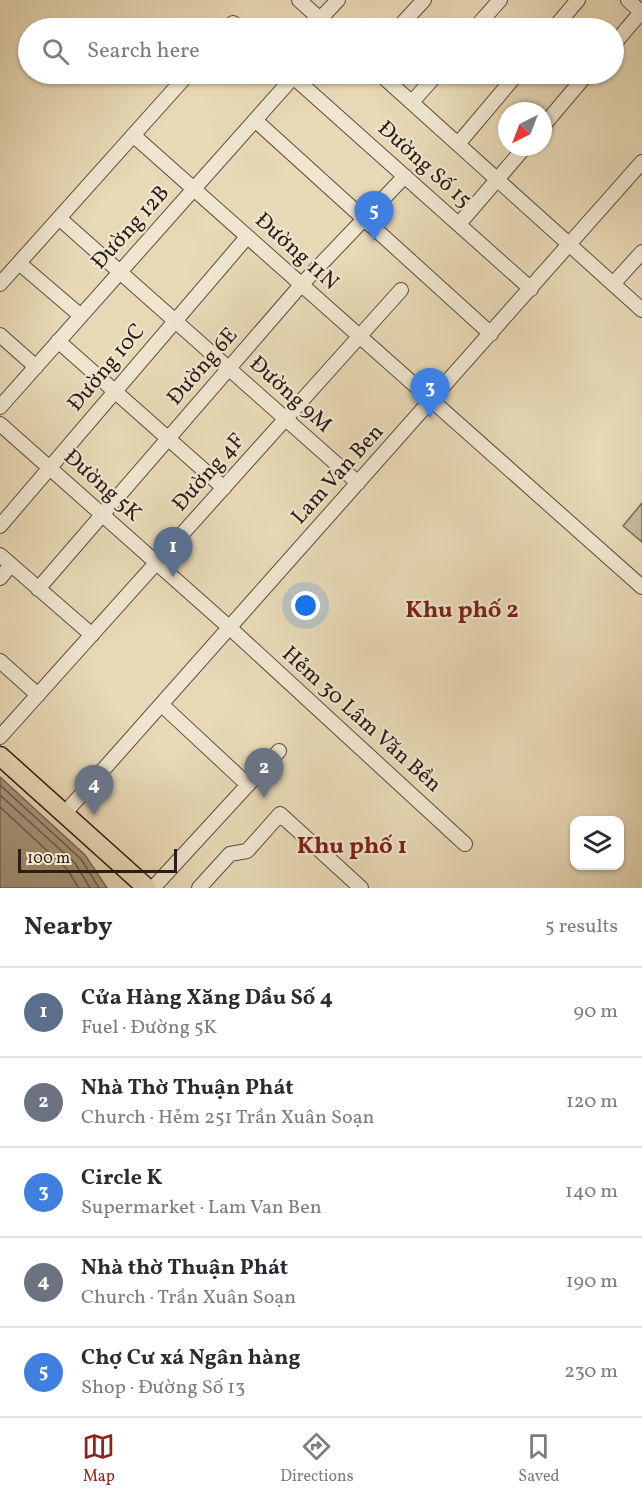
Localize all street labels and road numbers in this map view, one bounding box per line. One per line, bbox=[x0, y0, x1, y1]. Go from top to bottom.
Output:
street label: Đường Số 15 bbox=[372, 116, 476, 214]
street label: Đường 12B bbox=[85, 179, 177, 277]
street label: Đường 11N bbox=[247, 206, 345, 298]
street label: Đường 10C bbox=[61, 317, 153, 419]
street label: Đường 6E bbox=[160, 321, 246, 413]
street label: Đường 9M bbox=[242, 349, 338, 441]
street label: Lam Van Ben bbox=[285, 418, 391, 532]
street label: Đường 4F bbox=[166, 427, 252, 519]
street label: Đường 5K bbox=[56, 443, 148, 530]
street label: Hẻm 30 Lâm Văn Bền bbox=[274, 640, 448, 800]

